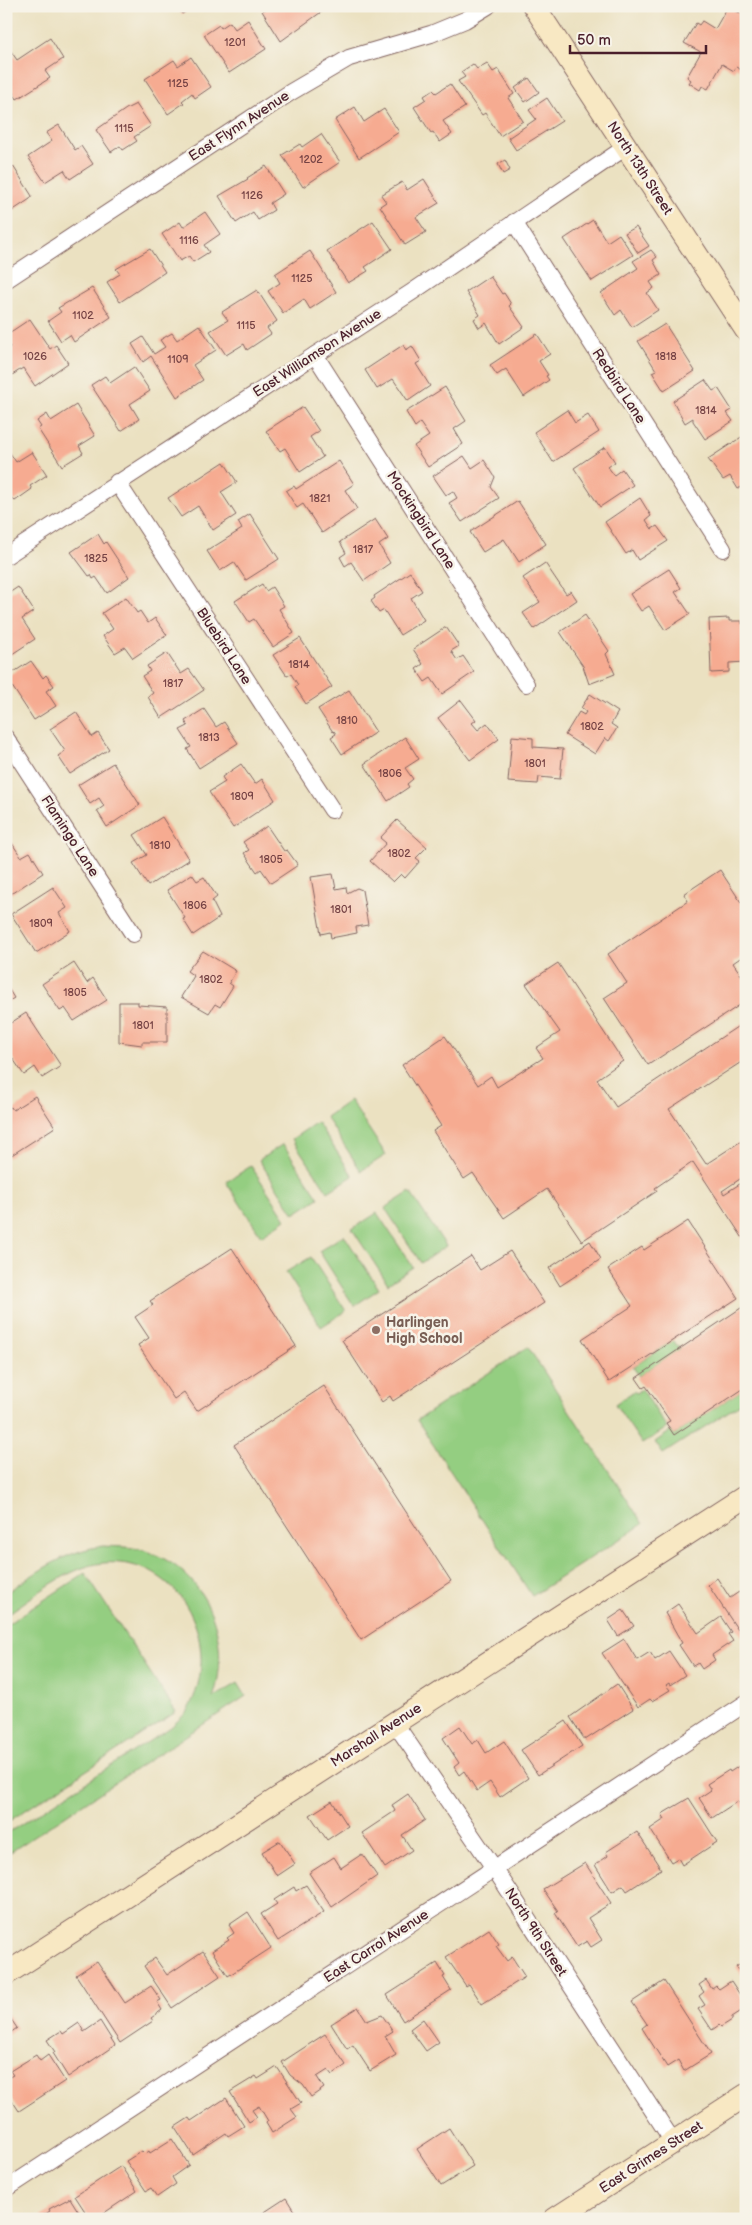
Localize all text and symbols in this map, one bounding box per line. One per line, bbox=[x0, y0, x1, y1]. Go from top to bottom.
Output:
scale bar bbox=[570, 22, 706, 54]
text: 50 m bbox=[577, 31, 611, 50]
house number: 1201 bbox=[224, 36, 246, 49]
house number: 1125 bbox=[167, 77, 189, 90]
street label: East Flynn Avenue bbox=[186, 87, 292, 165]
street label: North 13th Street bbox=[604, 118, 677, 218]
house number: 1115 bbox=[114, 122, 134, 135]
house number: 1202 bbox=[299, 153, 323, 166]
house number: 1126 bbox=[241, 189, 263, 202]
house number: 1116 bbox=[179, 234, 199, 247]
house number: 1125 bbox=[291, 272, 313, 285]
street label: East Williamson Avenue bbox=[250, 305, 384, 401]
house number: 1102 bbox=[72, 309, 94, 322]
house number: 1115 bbox=[236, 319, 256, 332]
street label: Redbird Lane bbox=[589, 345, 649, 427]
house number: 1026 bbox=[23, 350, 47, 363]
house number: 1818 bbox=[655, 350, 677, 363]
house number: 1109 bbox=[167, 353, 189, 366]
house number: 1814 bbox=[695, 404, 717, 417]
street label: Mockingbird Lane bbox=[383, 468, 459, 572]
house number: 1821 bbox=[309, 492, 331, 505]
house number: 1817 bbox=[353, 543, 374, 556]
house number: 1825 bbox=[84, 552, 108, 565]
street label: Bluebird Lane bbox=[193, 604, 255, 688]
house number: 1814 bbox=[288, 658, 310, 671]
house number: 1817 bbox=[163, 677, 184, 690]
house number: 1810 bbox=[336, 714, 358, 727]
house number: 1802 bbox=[580, 720, 604, 733]
house number: 1813 bbox=[198, 731, 220, 744]
house number: 1801 bbox=[524, 757, 546, 770]
house number: 1806 bbox=[378, 767, 402, 780]
house number: 1809 bbox=[230, 790, 254, 803]
street label: Flamingo Lane bbox=[37, 792, 103, 880]
house number: 1810 bbox=[149, 839, 171, 852]
house number: 1802 bbox=[387, 847, 411, 860]
house number: 1805 bbox=[259, 853, 283, 866]
house number: 1806 bbox=[183, 899, 207, 912]
house number: 1801 bbox=[330, 903, 352, 916]
house number: 1809 bbox=[29, 917, 53, 930]
house number: 1802 bbox=[199, 973, 223, 986]
house number: 1805 bbox=[63, 986, 87, 999]
house number: 1801 bbox=[132, 1019, 154, 1032]
place label: Harlingen High School bbox=[386, 1314, 462, 1347]
marker: Harlingen High School bbox=[370, 1324, 382, 1336]
street label: Marshall Avenue bbox=[327, 1699, 425, 1771]
street label: North 9th Street bbox=[501, 1885, 571, 1980]
street label: East Carrol Avenue bbox=[320, 1906, 432, 1986]
street label: East Grimes Street bbox=[596, 2117, 706, 2197]

